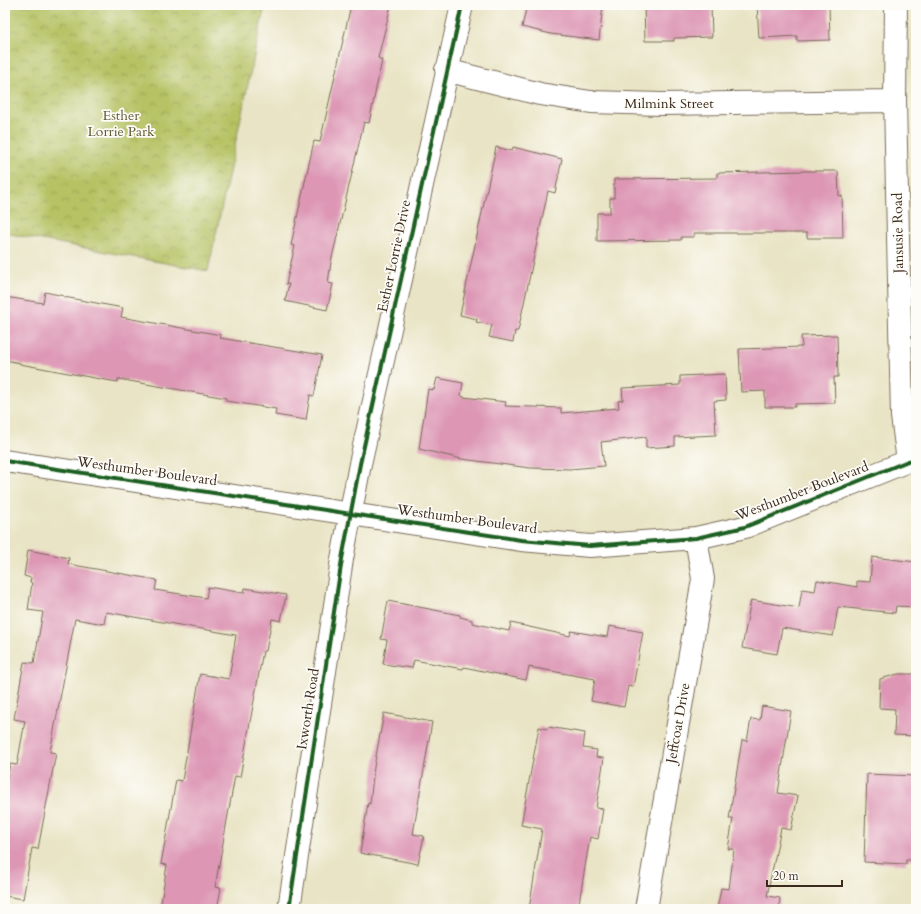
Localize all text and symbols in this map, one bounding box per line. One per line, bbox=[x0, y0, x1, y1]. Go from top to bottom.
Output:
street label: Milmink Street bbox=[624, 94, 714, 113]
park label: Esther Lorrie Park bbox=[87, 106, 155, 141]
street label: Jansusie Road bbox=[888, 192, 908, 275]
street label: Esther Lorrie Drive bbox=[373, 198, 415, 314]
street label: Westhumber Boulevard bbox=[75, 452, 219, 490]
street label: Westhumber Boulevard bbox=[732, 457, 872, 526]
street label: Westhumber Boulevard bbox=[395, 500, 539, 538]
street label: Ixworth Road bbox=[292, 666, 324, 751]
street label: Jeffcoat Drive bbox=[661, 681, 694, 767]
scale bar bbox=[767, 862, 842, 888]
text: 20 m bbox=[773, 868, 800, 884]

